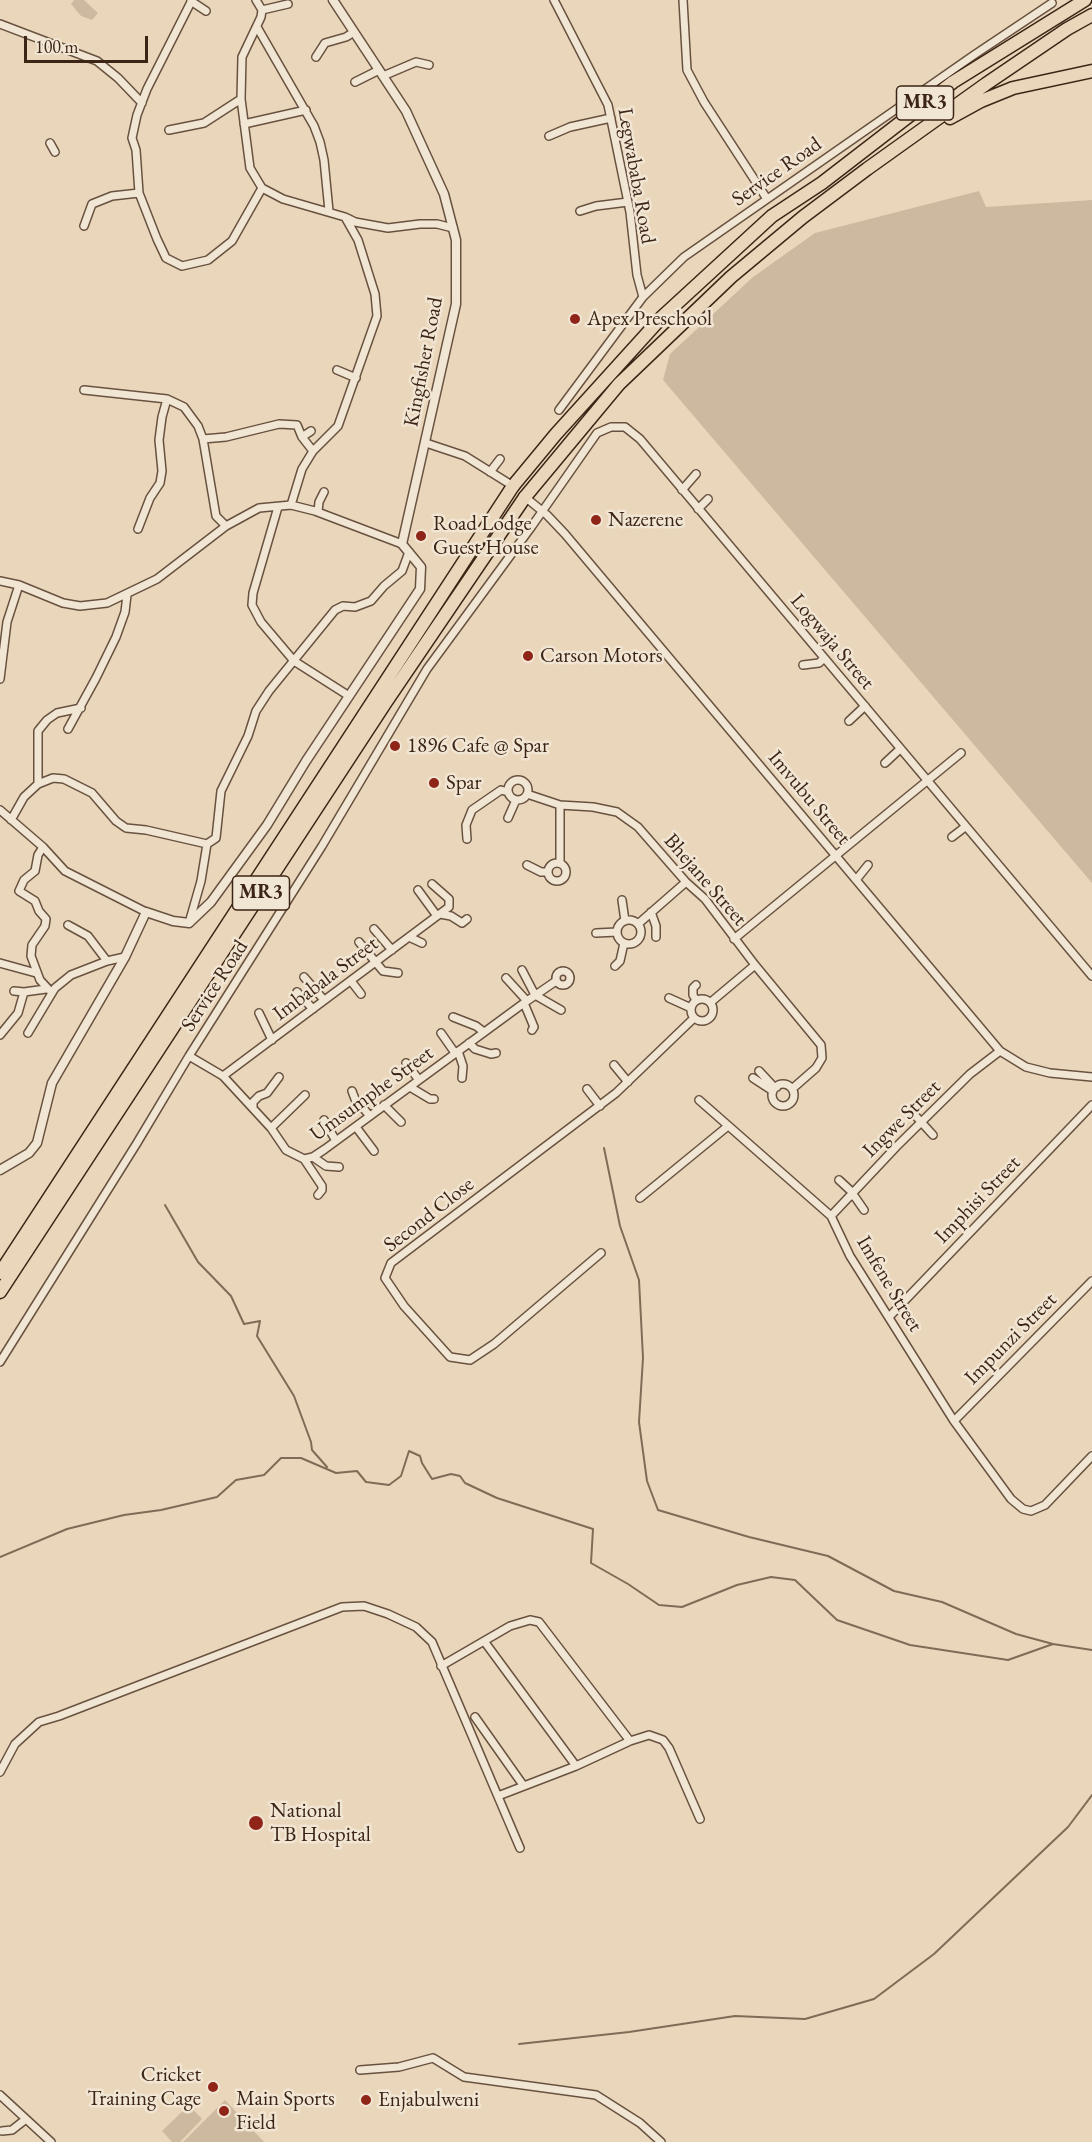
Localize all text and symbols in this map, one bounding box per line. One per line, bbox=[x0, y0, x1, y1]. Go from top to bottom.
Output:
scale bar bbox=[27, 24, 152, 62]
text: 100 m bbox=[35, 35, 79, 58]
road number: MR3 bbox=[896, 86, 954, 120]
street label: Legwababa Road bbox=[612, 106, 660, 246]
street label: Service Road bbox=[727, 132, 827, 212]
street label: Kingfisher Road bbox=[399, 295, 449, 429]
place label: Apex Preschool bbox=[587, 306, 712, 332]
marker: Apex Preschool bbox=[568, 312, 582, 326]
place label: Nazerene bbox=[608, 507, 683, 533]
place label: Road Lodge Guest House bbox=[433, 511, 539, 561]
marker: Nazerene bbox=[589, 513, 603, 527]
marker: Road Lodge Guest House bbox=[414, 529, 428, 543]
street label: Logwaja Street bbox=[785, 589, 879, 695]
place label: Carson Motors bbox=[540, 643, 662, 669]
marker: Carson Motors bbox=[521, 649, 535, 663]
place label: 1896 Cafe @ Spar bbox=[407, 733, 549, 759]
marker: 1896 Cafe @ Spar bbox=[388, 739, 402, 753]
street label: Imvubu Street bbox=[762, 746, 856, 850]
place label: Spar bbox=[446, 770, 482, 796]
marker: Spar bbox=[427, 776, 441, 790]
street label: Bhejane Street bbox=[658, 829, 752, 931]
road number: MR3 bbox=[232, 876, 290, 910]
street label: Imbabala Street bbox=[269, 931, 383, 1027]
street label: Service Road bbox=[176, 936, 254, 1036]
street label: Umsumphe Street bbox=[306, 1041, 438, 1147]
street label: Ingwe Street bbox=[858, 1075, 946, 1163]
street label: Imphisi Street bbox=[930, 1151, 1026, 1249]
street label: Second Close bbox=[379, 1172, 479, 1258]
street label: Imfene Street bbox=[851, 1231, 927, 1337]
street label: Impunzi Street bbox=[960, 1288, 1062, 1390]
place label: National TB Hospital bbox=[270, 1798, 371, 1848]
marker: National TB Hospital bbox=[247, 1814, 265, 1832]
place label: Cricket Training Cage bbox=[87, 2062, 201, 2112]
marker: Cricket Training Cage bbox=[206, 2080, 220, 2094]
place label: Main Sports Field bbox=[236, 2086, 335, 2136]
place label: Enjabulweni bbox=[378, 2087, 479, 2113]
marker: Enjabulweni bbox=[359, 2093, 373, 2107]
marker: Main Sports Field bbox=[217, 2104, 231, 2118]

